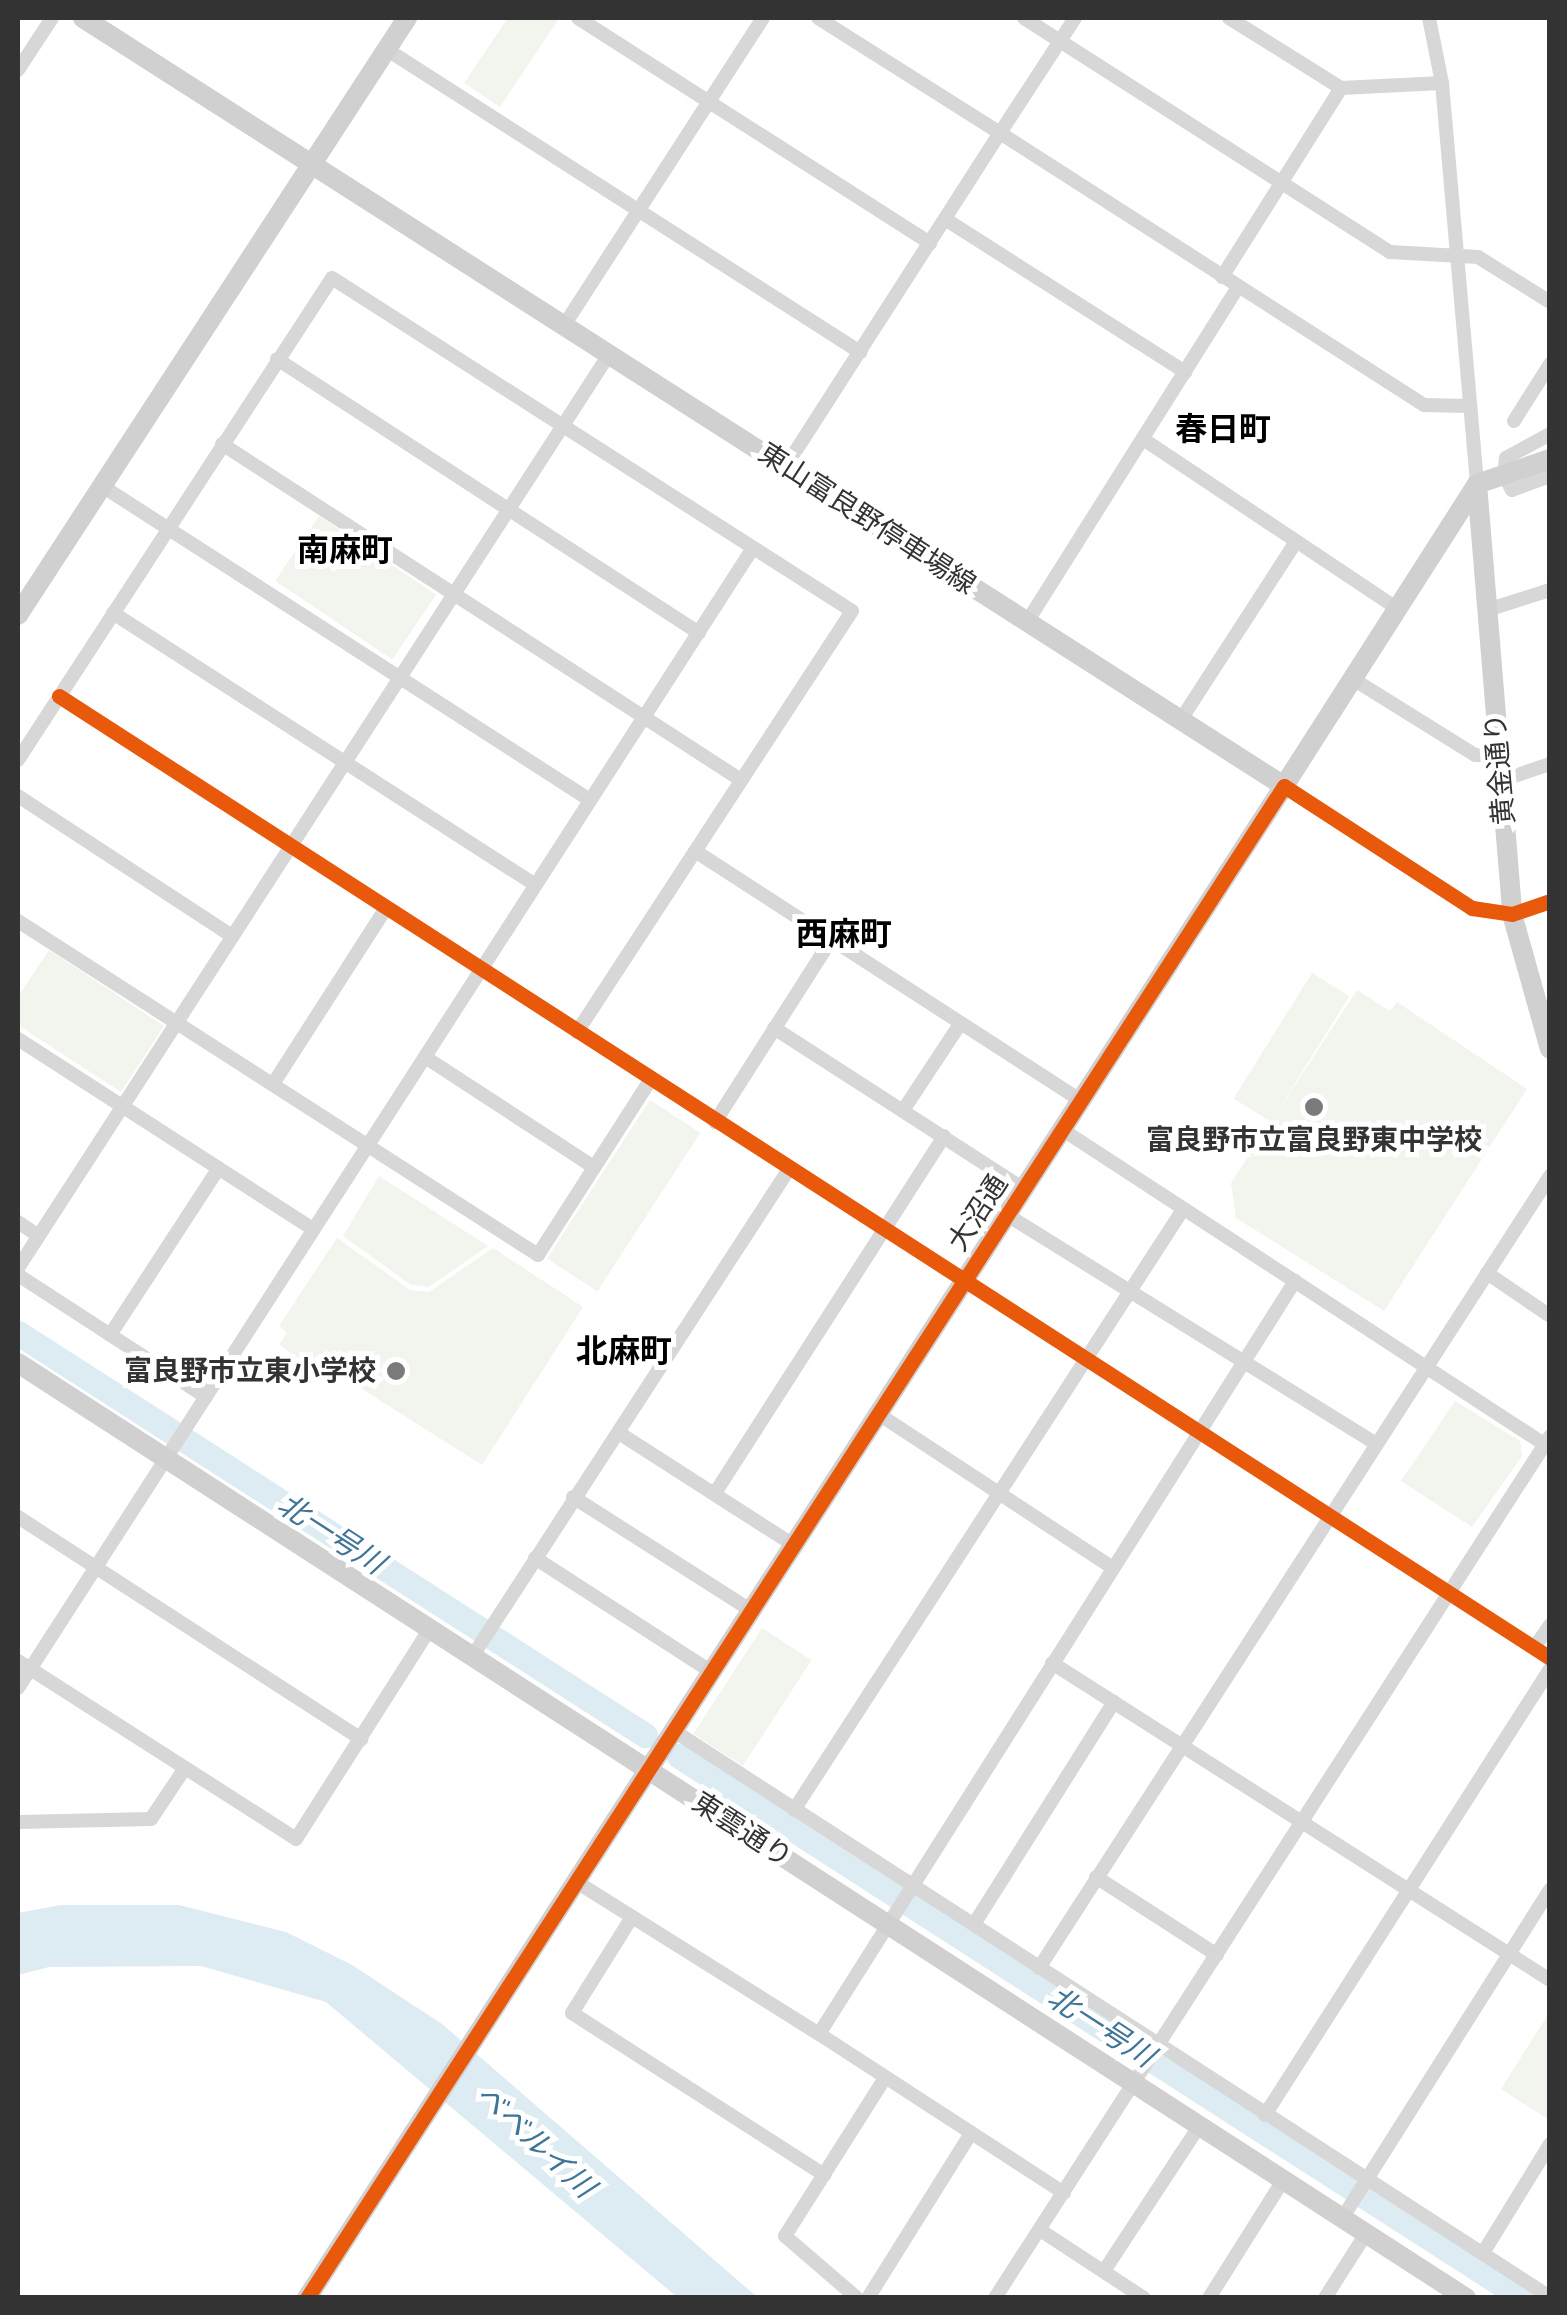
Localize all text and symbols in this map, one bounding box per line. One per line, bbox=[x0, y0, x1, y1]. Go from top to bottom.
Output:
district label: 春日町 bbox=[1175, 410, 1271, 448]
street label: 東山富良野停車場線 bbox=[752, 436, 982, 602]
district label: 南麻町 bbox=[297, 531, 393, 569]
street label: 黄金通り bbox=[1478, 712, 1522, 826]
district label: 西麻町 bbox=[796, 915, 892, 953]
marker: 富良野市立富良野東中学校 bbox=[1303, 1096, 1325, 1118]
place label: 富良野市立富良野東中学校 bbox=[1146, 1123, 1482, 1157]
street label: 大沼通 bbox=[941, 1169, 1015, 1257]
district label: 北麻町 bbox=[576, 1332, 672, 1370]
place label: 富良野市立東小学校 bbox=[124, 1354, 376, 1388]
marker: 富良野市立東小学校 bbox=[385, 1360, 407, 1382]
water label: 北一号川 bbox=[271, 1486, 391, 1582]
street label: 東雲通り bbox=[686, 1785, 798, 1875]
water label: 北一号川 bbox=[1041, 1979, 1161, 2075]
water label: ベベルイ川 bbox=[468, 2077, 602, 2205]

